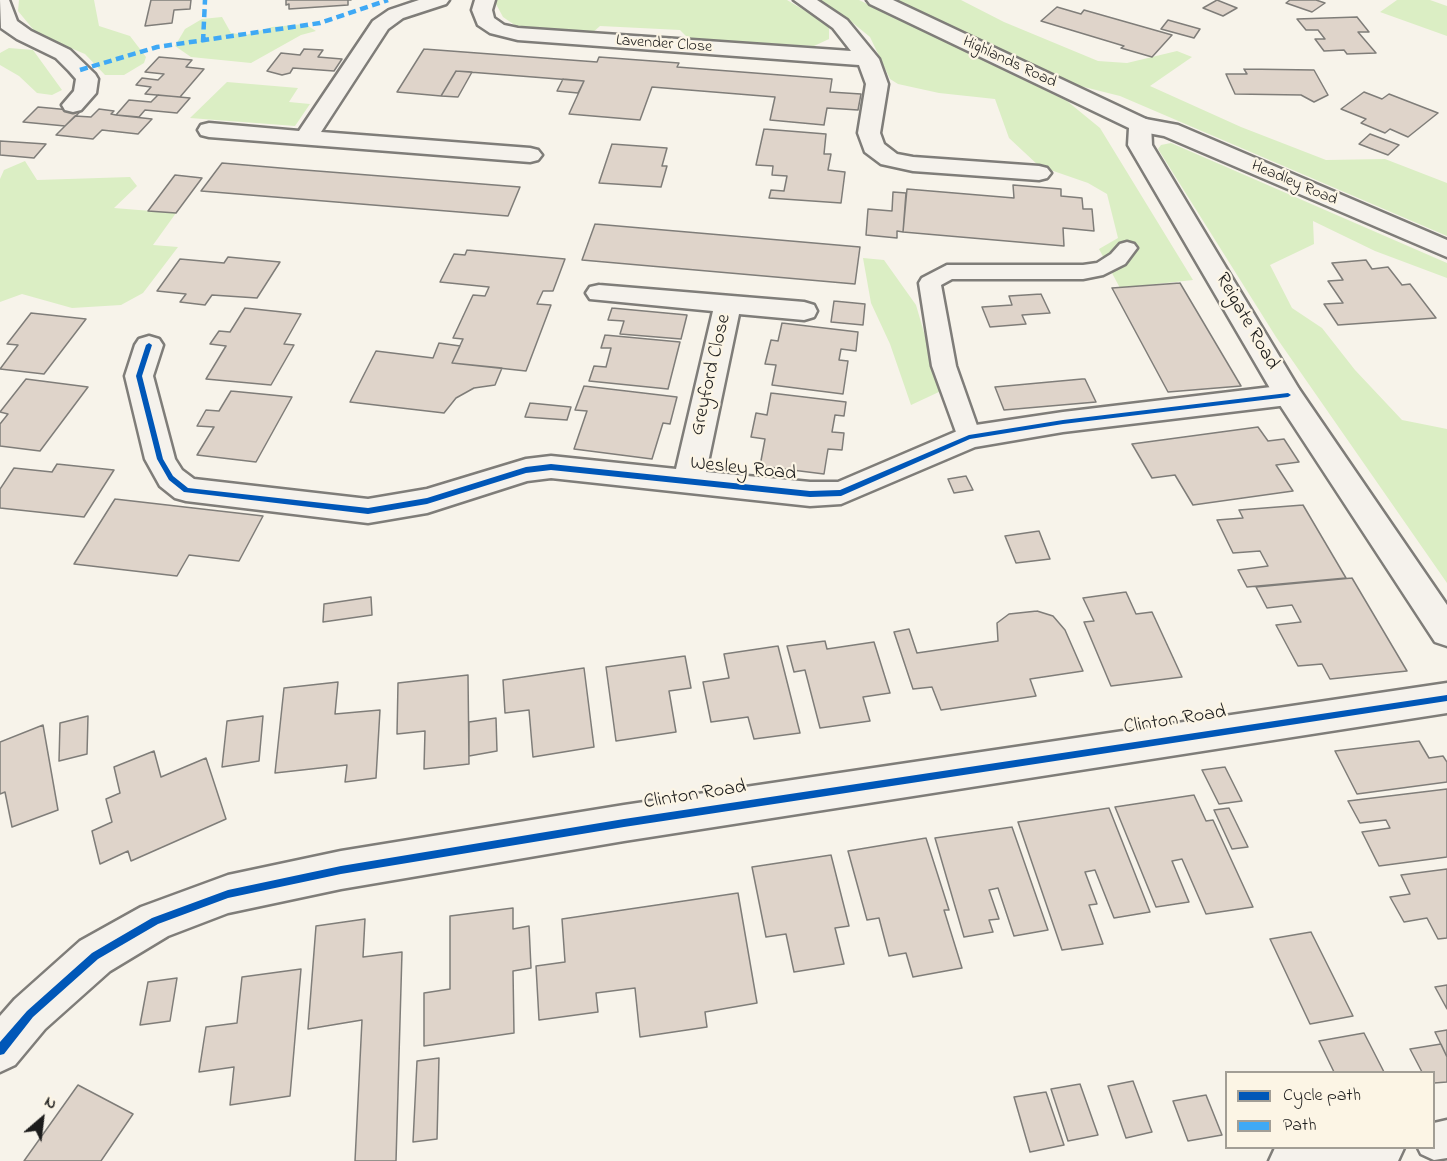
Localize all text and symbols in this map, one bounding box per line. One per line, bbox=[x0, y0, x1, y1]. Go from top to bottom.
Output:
street label: Lavender Close bbox=[615, 32, 713, 58]
street label: Highlands Road bbox=[959, 33, 1059, 93]
street label: Headley Road bbox=[1248, 157, 1340, 211]
street label: Reigate Road bbox=[1209, 269, 1283, 375]
street label: Greyford Close bbox=[686, 312, 738, 438]
street label: Wesley Road bbox=[689, 452, 797, 488]
street label: Clinton Road bbox=[1122, 701, 1228, 741]
street label: Clinton Road bbox=[642, 776, 748, 816]
legend bbox=[1225, 1071, 1435, 1149]
text: Cycle path bbox=[1283, 1083, 1361, 1109]
north arrow bbox=[12, 1089, 72, 1149]
text: N bbox=[40, 1090, 61, 1116]
text: Path bbox=[1283, 1113, 1317, 1139]

